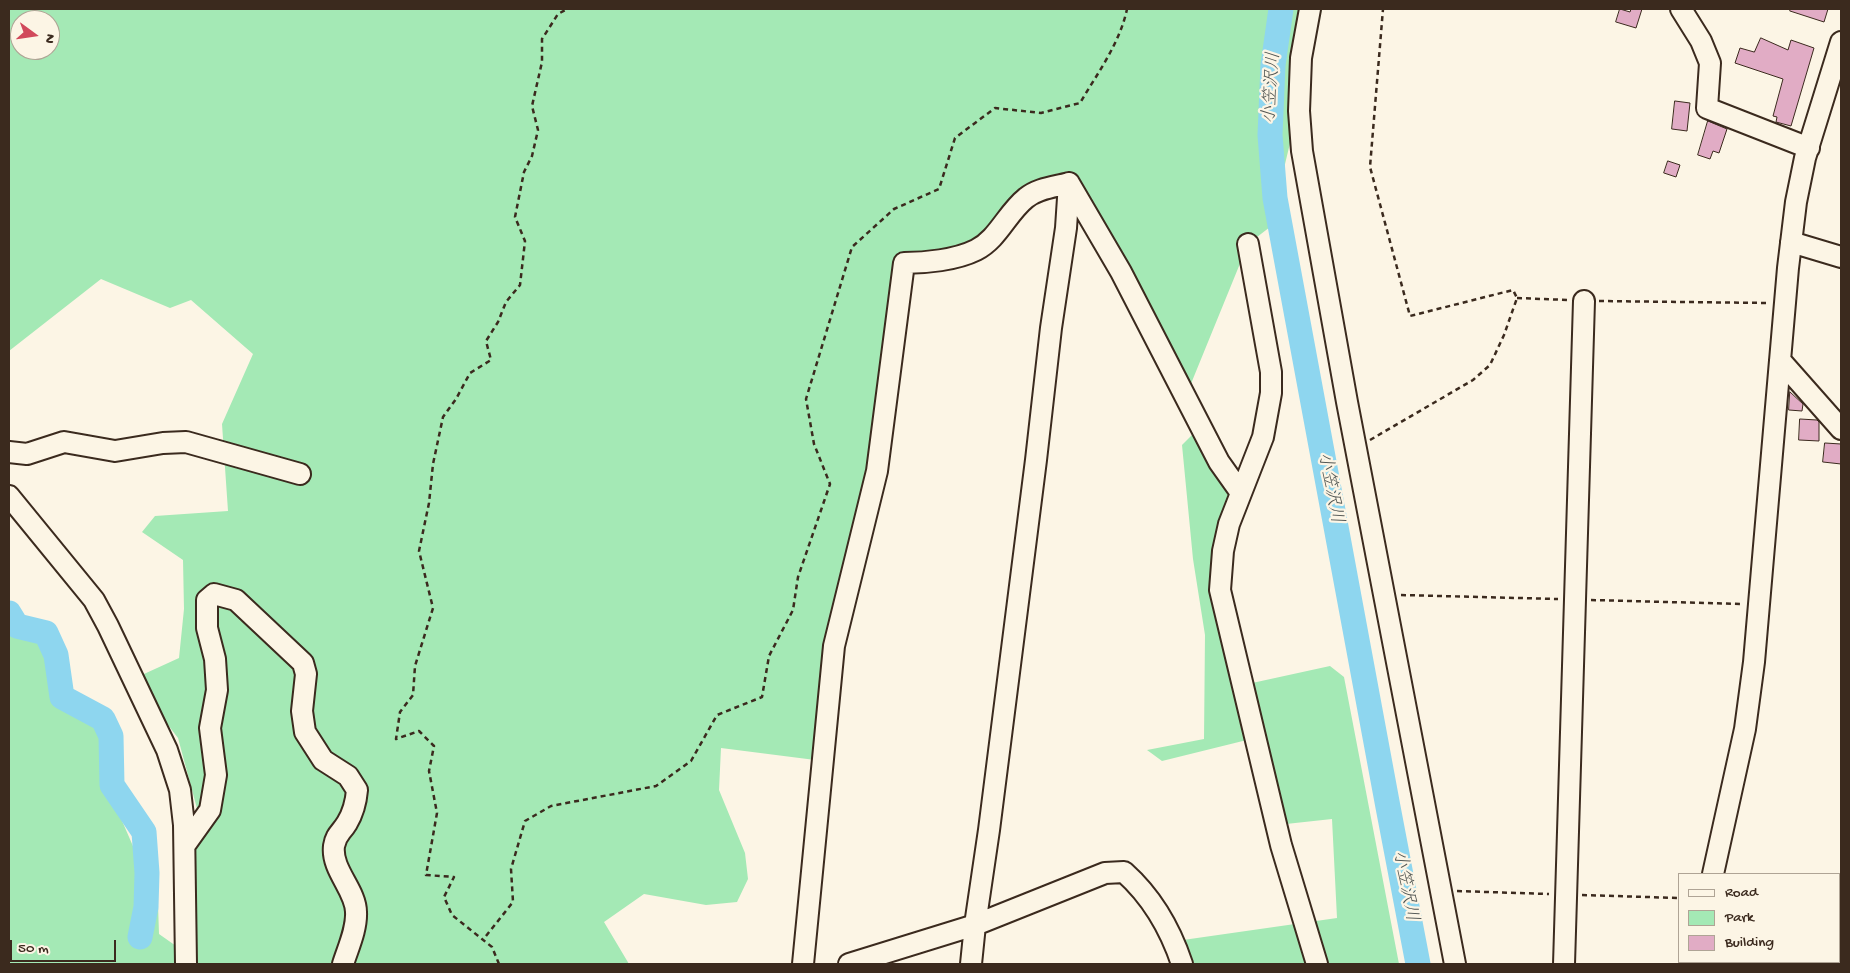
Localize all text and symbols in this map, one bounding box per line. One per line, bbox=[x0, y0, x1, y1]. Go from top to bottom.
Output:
north arrow bbox=[10, 10, 60, 60]
text: N bbox=[40, 32, 58, 45]
water label: 小笠沢川 bbox=[1260, 51, 1286, 125]
water label: 小笠沢川 bbox=[1312, 451, 1346, 525]
water label: 小笠沢川 bbox=[1387, 849, 1421, 923]
legend bbox=[1678, 873, 1840, 963]
text: Road bbox=[1725, 884, 1758, 902]
text: Park bbox=[1725, 909, 1754, 927]
scale bar bbox=[12, 930, 119, 962]
text: Building bbox=[1725, 934, 1774, 952]
text: 50 m bbox=[18, 940, 49, 958]

